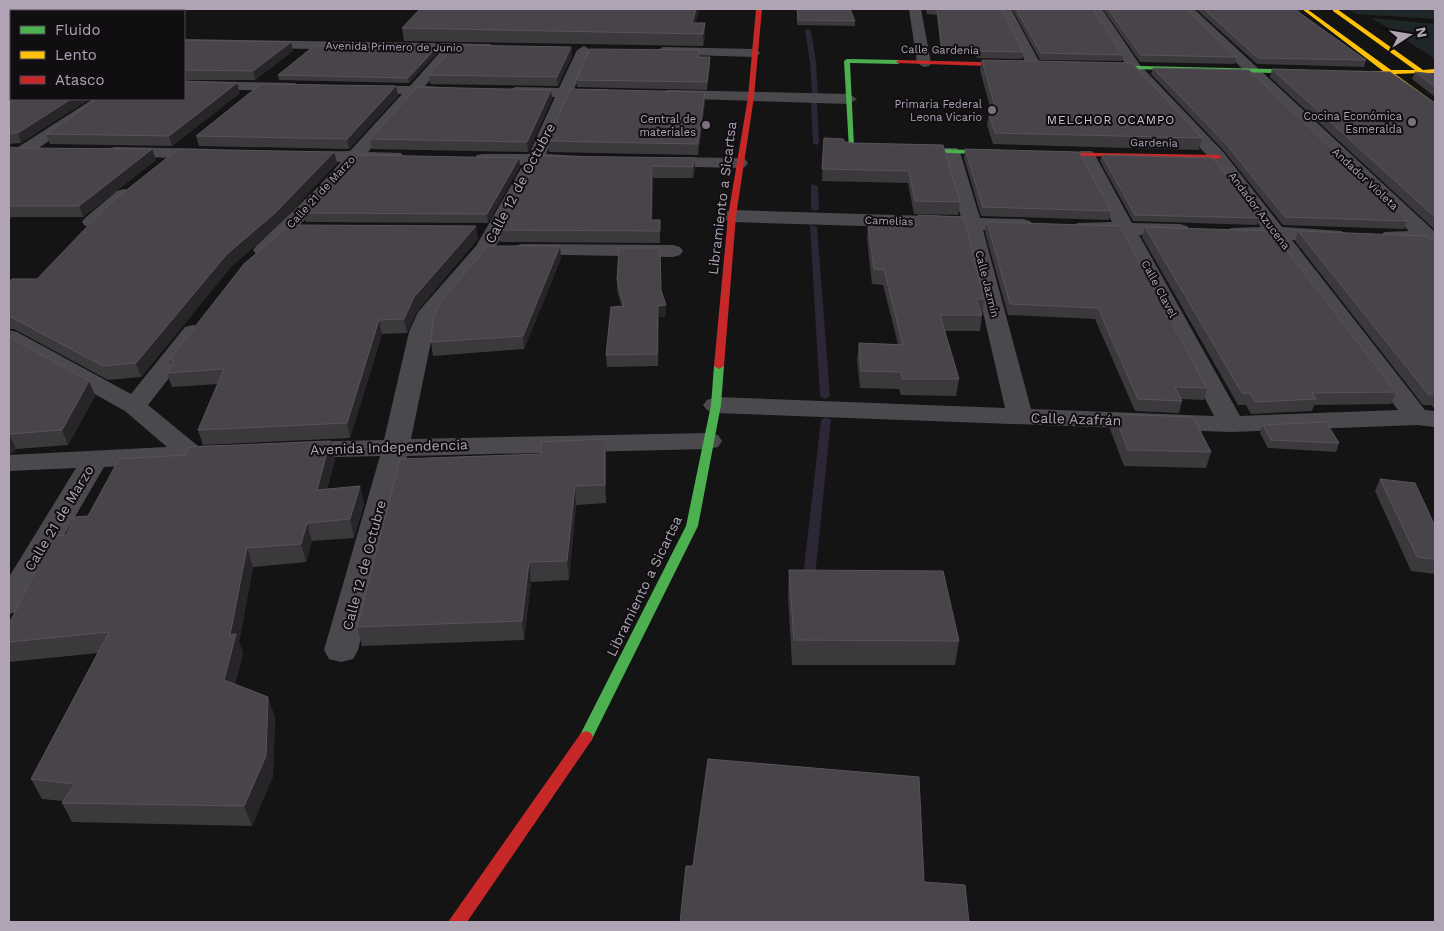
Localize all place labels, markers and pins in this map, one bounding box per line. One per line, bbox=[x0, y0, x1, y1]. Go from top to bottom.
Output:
place label: Primaria Federal Leona Vicario bbox=[894, 98, 983, 124]
marker: Primaria Federal Leona Vicario bbox=[986, 104, 998, 116]
place label: Cocina Económica Esmeralda bbox=[1303, 110, 1402, 136]
place label: Central de materiales bbox=[639, 113, 696, 139]
marker: Cocina Económica Esmeralda bbox=[1406, 116, 1418, 128]
marker: Central de materiales bbox=[700, 119, 712, 131]

